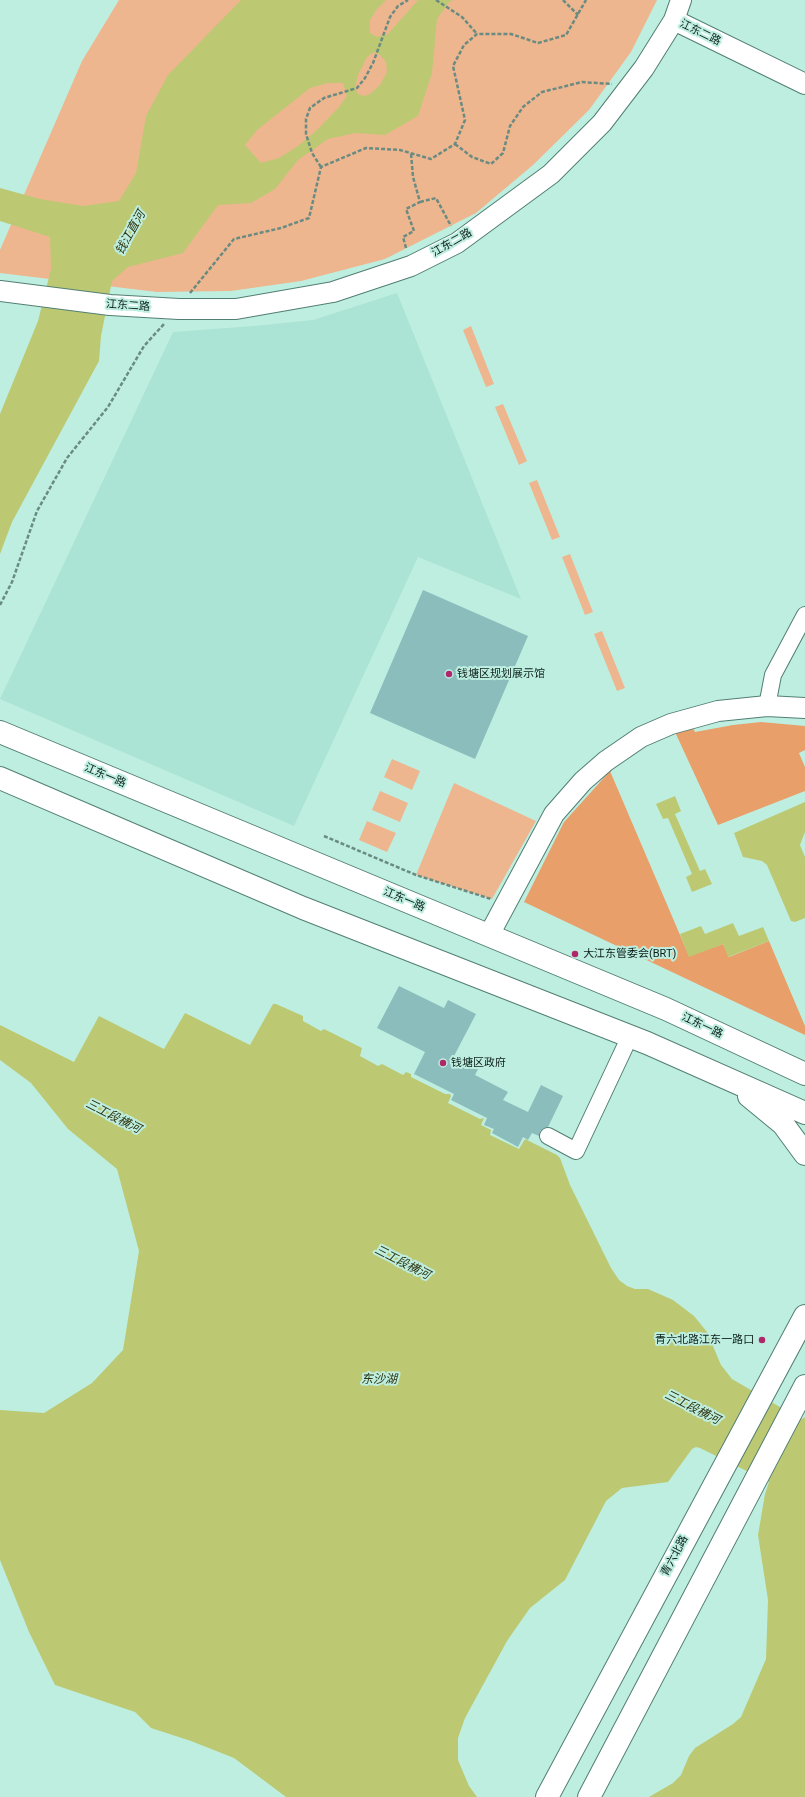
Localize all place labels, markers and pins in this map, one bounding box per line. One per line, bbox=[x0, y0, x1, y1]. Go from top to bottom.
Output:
place label: 钱塘区规划展示馆 bbox=[457, 667, 545, 681]
marker: 钱塘区规划展示馆 bbox=[444, 669, 454, 679]
place label: 大江东管委会(BRT) bbox=[583, 947, 676, 961]
marker: 大江东管委会(BRT) bbox=[570, 949, 580, 959]
place label: 钱塘区政府 bbox=[451, 1056, 506, 1070]
marker: 钱塘区政府 bbox=[438, 1058, 448, 1068]
place label: 青六北路江东一路口 bbox=[655, 1333, 754, 1347]
marker: 青六北路江东一路口 bbox=[757, 1335, 767, 1345]

